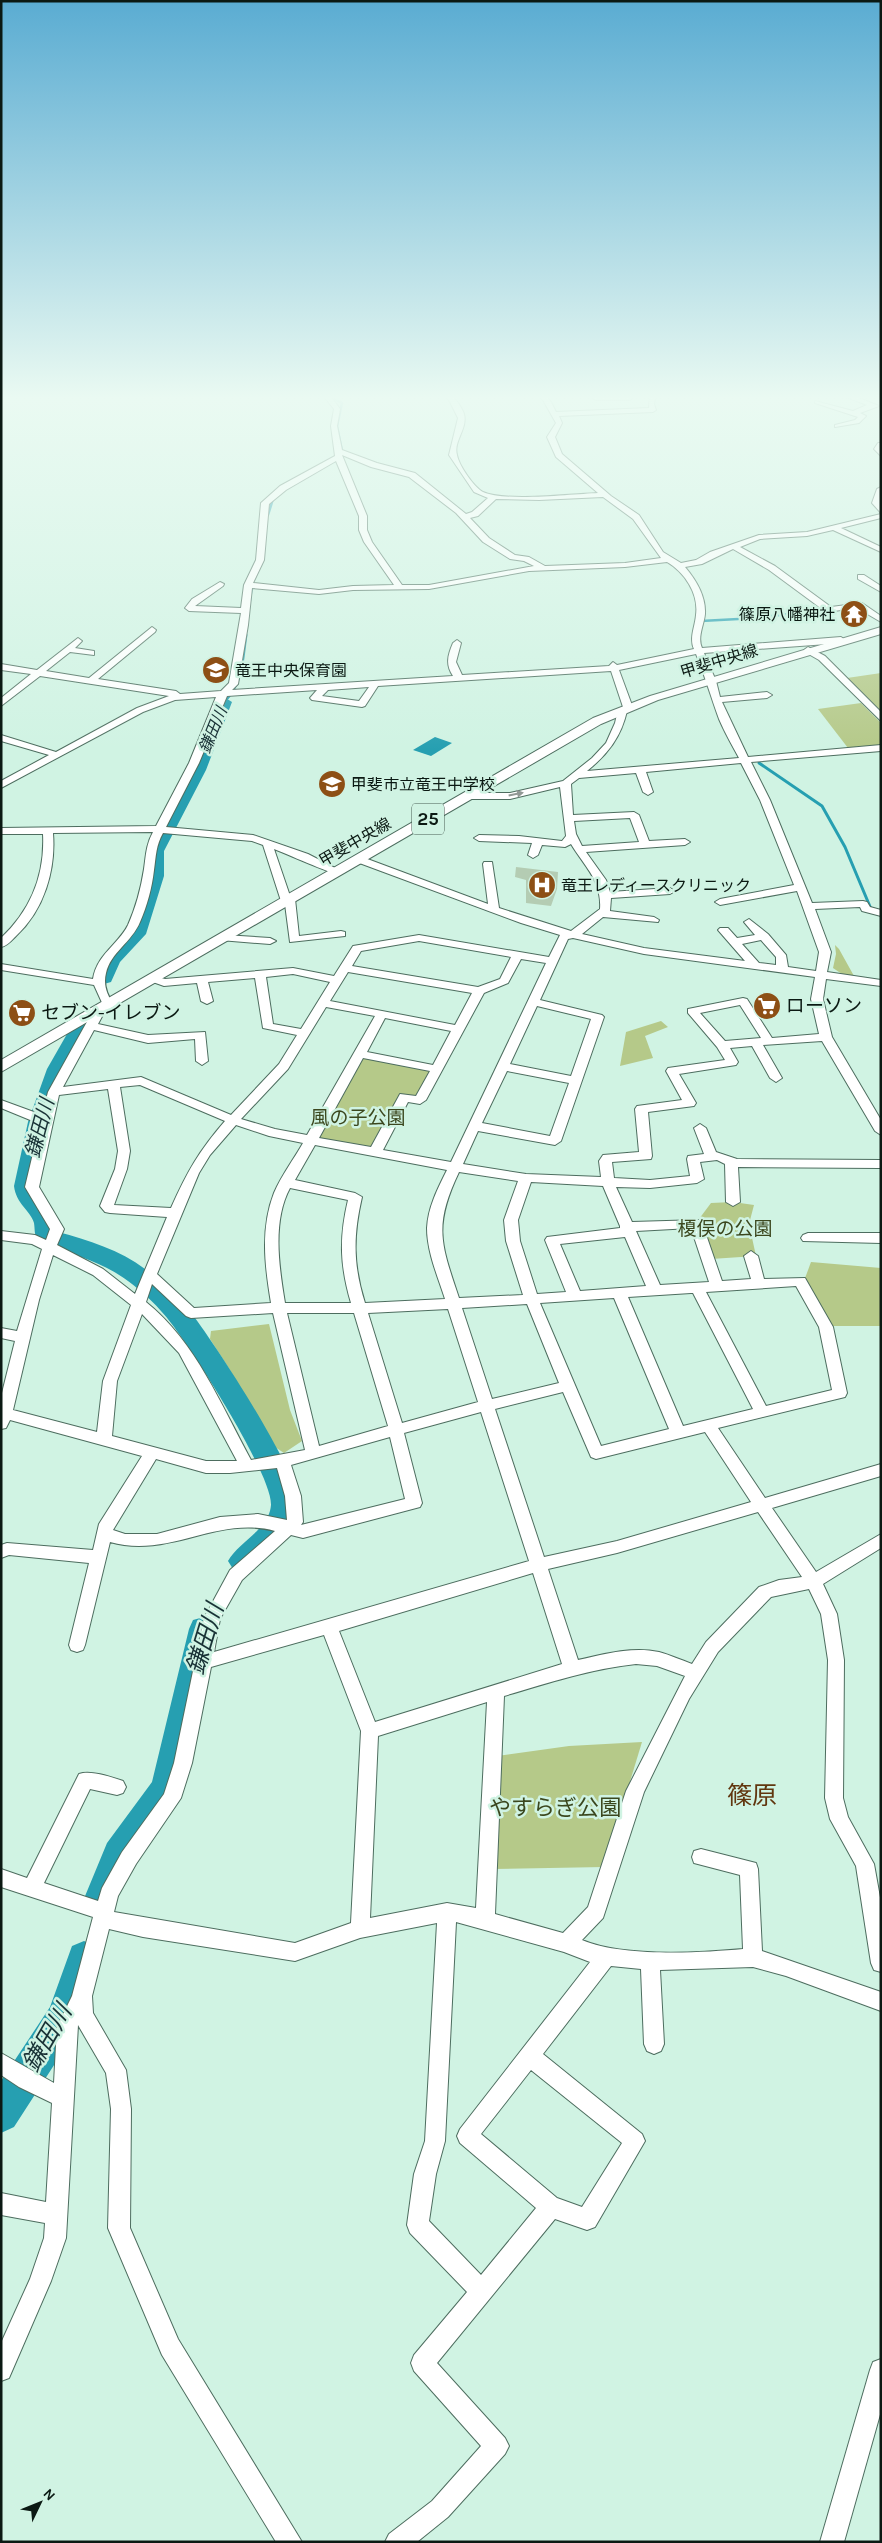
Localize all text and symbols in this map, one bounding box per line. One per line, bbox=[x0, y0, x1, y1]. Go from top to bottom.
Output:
temple icon: 篠原八幡神社 bbox=[839, 599, 869, 629]
place label: 篠原八幡神社 bbox=[739, 605, 835, 624]
street label: 甲斐中央線 bbox=[678, 640, 760, 682]
school or university icon: 竜王中央保育園 bbox=[201, 655, 231, 685]
place label: 竜王中央保育園 bbox=[235, 661, 347, 680]
water label: 鎌田川 bbox=[195, 702, 232, 756]
school or university icon: 甲斐市立竜王中学校 bbox=[317, 769, 347, 799]
place label: 甲斐市立竜王中学校 bbox=[351, 775, 495, 794]
one-way arrow bbox=[509, 790, 525, 798]
road number: 25 bbox=[412, 804, 444, 834]
street label: 甲斐中央線 bbox=[316, 814, 394, 870]
hospital icon: 竜王レディースクリニック bbox=[527, 870, 557, 900]
place label: 竜王レディースクリニック bbox=[561, 876, 751, 895]
supermarket icon: ローソン bbox=[752, 991, 782, 1021]
place label: ローソン bbox=[786, 995, 862, 1017]
supermarket icon: セブン-イレブン bbox=[7, 998, 37, 1028]
place label: セブン-イレブン bbox=[41, 1002, 181, 1024]
water label: 鎌田川 bbox=[21, 1094, 59, 1160]
park label: 風の子公園 bbox=[310, 1107, 406, 1129]
park label: 榎俣の公園 bbox=[677, 1218, 773, 1240]
water label: 鎌田川 bbox=[181, 1598, 230, 1678]
district label: 篠原 bbox=[727, 1781, 777, 1810]
park label: やすらぎ公園 bbox=[489, 1795, 621, 1821]
water label: 鎌田川 bbox=[17, 1997, 79, 2076]
north arrow bbox=[15, 2478, 65, 2528]
text: N bbox=[39, 2485, 59, 2504]

